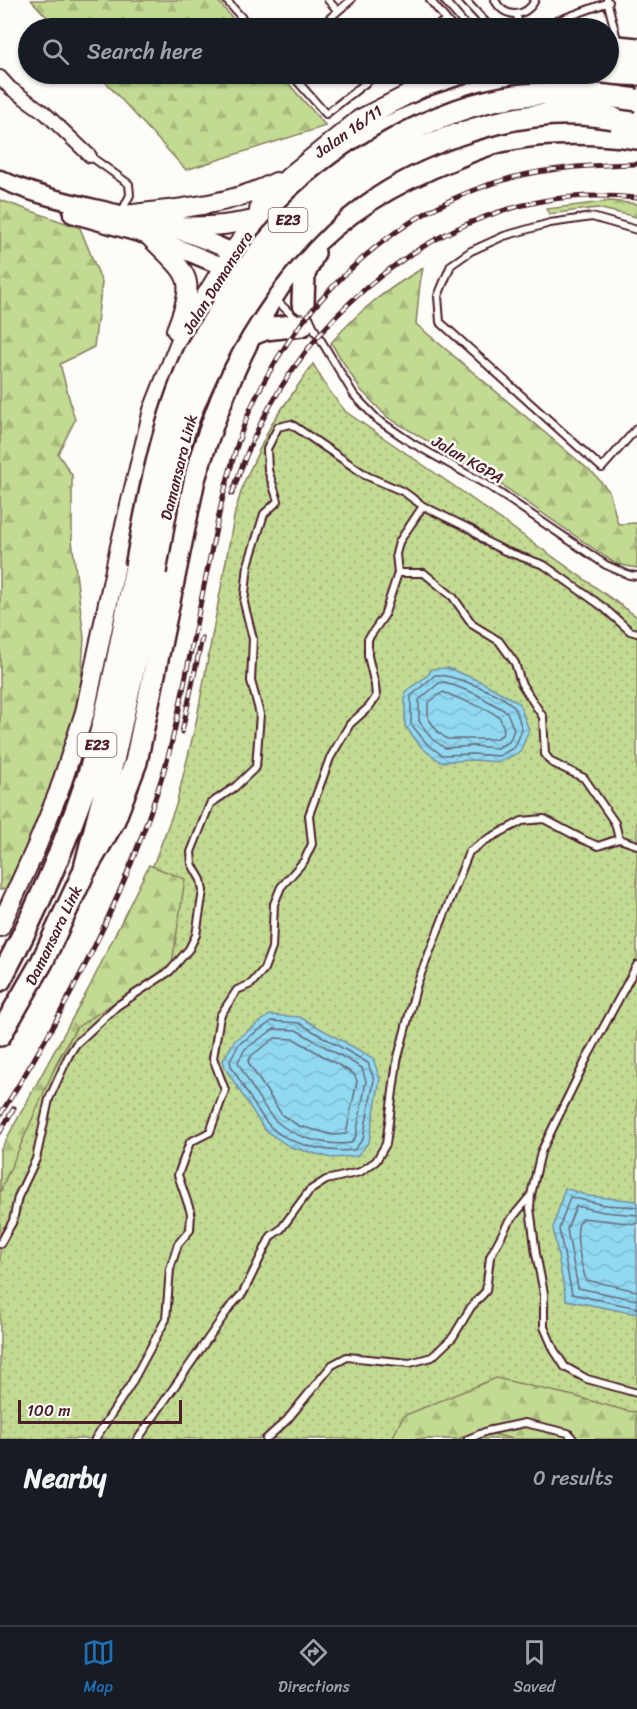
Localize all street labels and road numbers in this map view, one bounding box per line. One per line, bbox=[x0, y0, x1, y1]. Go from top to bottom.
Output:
street label: Jalan 16/11 bbox=[307, 97, 389, 166]
road number: E23 bbox=[268, 208, 308, 232]
street label: Jalan Damansara bbox=[173, 225, 261, 341]
street label: Damansara Link bbox=[151, 411, 206, 523]
street label: Jalan KGPA bbox=[425, 427, 509, 492]
road number: E23 bbox=[78, 733, 116, 757]
street label: Damansara Link bbox=[17, 880, 90, 990]

